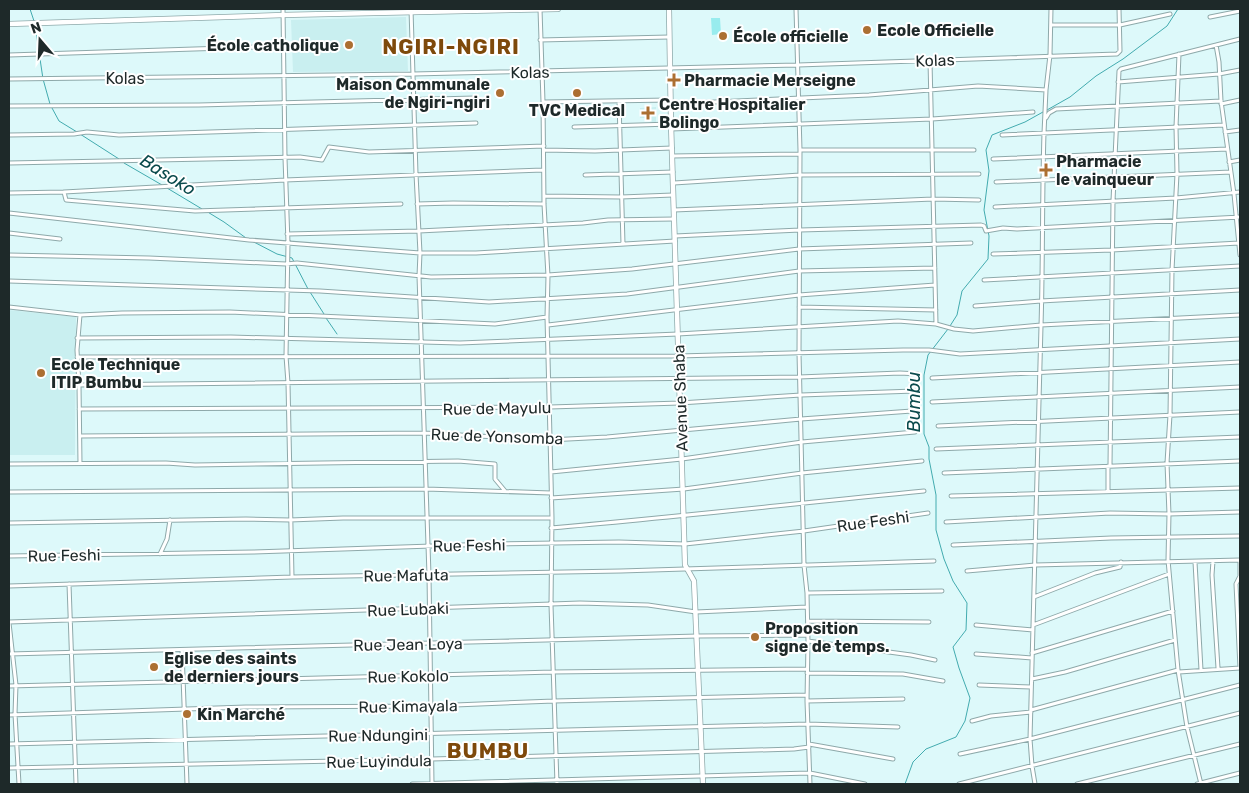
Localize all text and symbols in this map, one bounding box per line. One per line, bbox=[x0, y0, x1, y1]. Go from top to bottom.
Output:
north arrow bbox=[15, 15, 65, 65]
text: N bbox=[28, 19, 43, 38]
place label: Ecole Officielle bbox=[877, 21, 994, 40]
marker: Ecole Officielle bbox=[861, 24, 873, 36]
place label: École officielle bbox=[733, 26, 848, 46]
marker: École officielle bbox=[717, 30, 729, 42]
district label: NGIRI-NGIRI bbox=[382, 34, 520, 59]
place label: École catholique bbox=[207, 35, 339, 55]
marker: École catholique bbox=[343, 39, 355, 51]
street label: Kolas bbox=[915, 50, 955, 71]
street label: Kolas bbox=[510, 63, 550, 82]
street label: Kolas bbox=[105, 69, 145, 88]
place label: Pharmacie Merseigne bbox=[684, 71, 856, 90]
marker: Pharmacie Merseigne bbox=[668, 74, 680, 86]
place label: Maison Communale de Ngiri-ngiri bbox=[336, 75, 490, 112]
marker: Maison Communale de Ngiri-ngiri bbox=[494, 87, 506, 99]
marker: TVC Medical bbox=[571, 87, 583, 99]
place label: Centre Hospitalier Bolingo bbox=[659, 95, 806, 132]
place label: TVC Medical bbox=[529, 101, 625, 120]
marker: Centre Hospitalier Bolingo bbox=[641, 106, 655, 120]
water label: Basoko bbox=[136, 149, 200, 201]
place label: Pharmacie le vainqueur bbox=[1056, 152, 1155, 189]
marker: Pharmacie le vainqueur bbox=[1040, 164, 1052, 176]
street label: Avenue Shaba bbox=[669, 344, 692, 452]
place label: Ecole Technique ITIP Bumbu bbox=[51, 355, 180, 392]
marker: Ecole Technique ITIP Bumbu bbox=[35, 367, 47, 379]
water label: Bumbu bbox=[903, 372, 925, 432]
street label: Rue de Mayulu bbox=[442, 398, 552, 419]
street label: Rue de Yonsomba bbox=[430, 425, 564, 448]
street label: Rue Feshi bbox=[836, 507, 910, 536]
street label: Rue Feshi bbox=[432, 535, 506, 556]
street label: Rue Feshi bbox=[27, 545, 101, 566]
street label: Rue Mafuta bbox=[363, 565, 449, 586]
street label: Rue Lubaki bbox=[367, 599, 449, 620]
place label: Proposition signe de temps. bbox=[765, 619, 890, 656]
marker: Proposition signe de temps. bbox=[749, 631, 761, 643]
street label: Rue Jean Loya bbox=[353, 634, 463, 655]
place label: Eglise des saints de derniers jours bbox=[164, 649, 299, 686]
marker: Eglise des saints de derniers jours bbox=[148, 661, 160, 673]
street label: Rue Kokolo bbox=[367, 666, 449, 687]
street label: Rue Kimayala bbox=[358, 696, 458, 717]
place label: Kin Marché bbox=[197, 705, 285, 724]
marker: Kin Marché bbox=[181, 708, 193, 720]
street label: Rue Ndungini bbox=[328, 725, 428, 746]
district label: BUMBU bbox=[447, 738, 529, 763]
street label: Rue Luyindula bbox=[326, 751, 432, 772]

